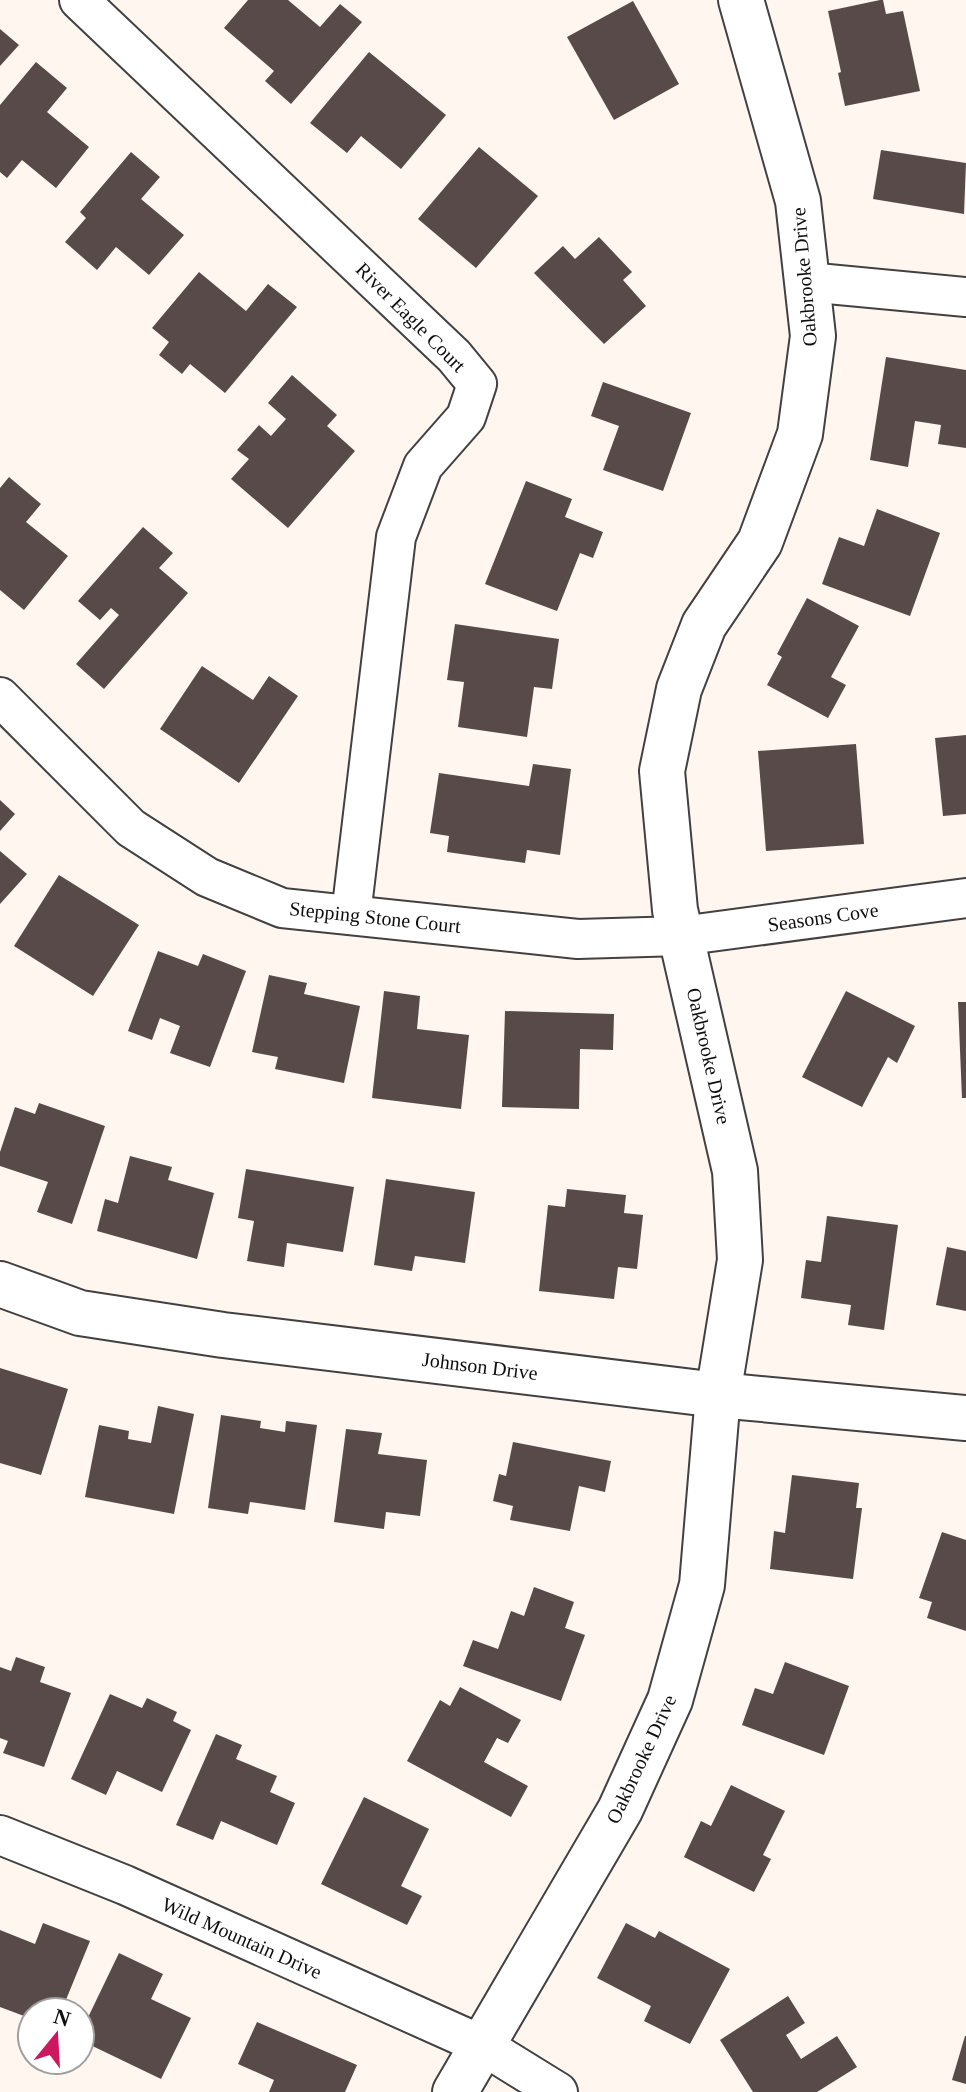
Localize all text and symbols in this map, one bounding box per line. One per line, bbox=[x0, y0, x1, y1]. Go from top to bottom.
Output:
street label: Oakbrooke Drive bbox=[787, 206, 821, 347]
street label: River Eagle Court bbox=[351, 258, 471, 377]
street label: Stepping Stone Court bbox=[288, 897, 462, 938]
street label: Seasons Cove bbox=[766, 898, 880, 936]
street label: Oakbrooke Drive bbox=[683, 986, 735, 1126]
street label: Johnson Drive bbox=[421, 1348, 539, 1384]
street label: Oakbrooke Drive bbox=[602, 1691, 680, 1827]
street label: Wild Mountain Drive bbox=[159, 1893, 325, 1983]
north arrow bbox=[16, 1996, 96, 2076]
text: N bbox=[51, 2003, 74, 2032]

